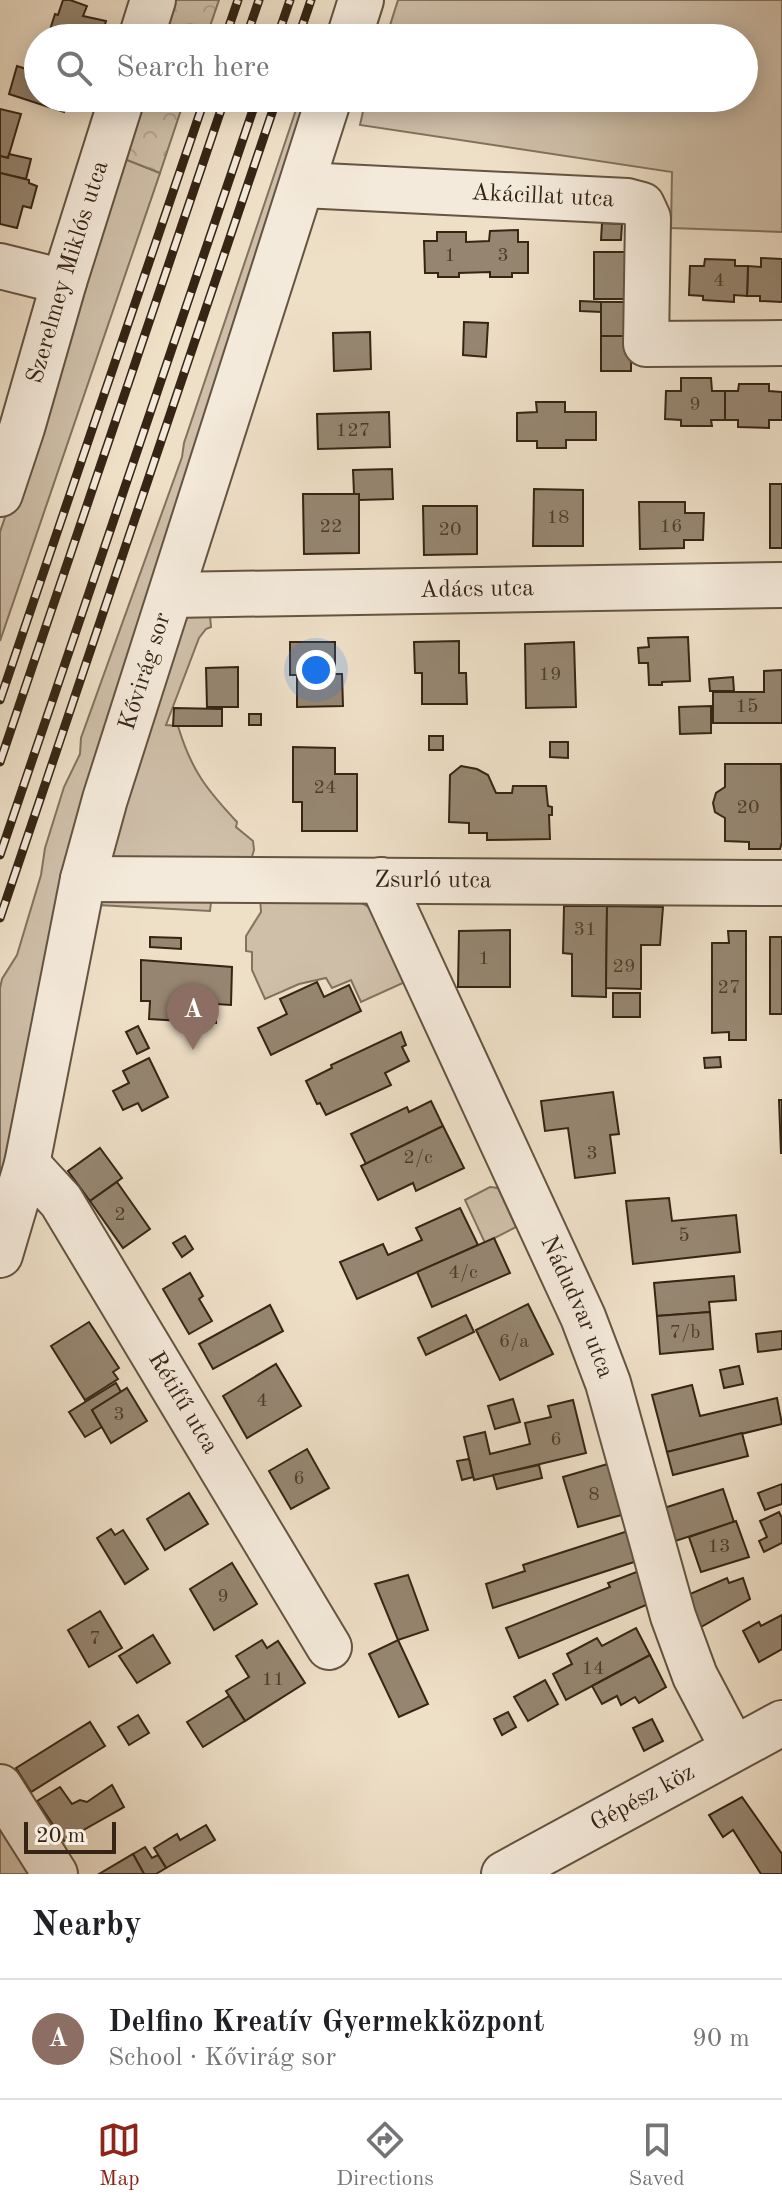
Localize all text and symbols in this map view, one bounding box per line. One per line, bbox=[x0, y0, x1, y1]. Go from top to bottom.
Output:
search box bbox=[24, 24, 758, 112]
icon: search bbox=[52, 46, 96, 90]
text: Search here bbox=[116, 53, 270, 83]
street label: Szerelmey Miklós utca bbox=[23, 158, 113, 387]
street label: Akácillat utca bbox=[471, 181, 615, 212]
house number: 1 bbox=[444, 246, 456, 266]
house number: 3 bbox=[497, 246, 509, 266]
house number: 4 bbox=[713, 271, 725, 291]
house number: 9 bbox=[689, 395, 701, 415]
house number: 127 bbox=[336, 421, 370, 441]
house number: 18 bbox=[546, 508, 570, 528]
house number: 22 bbox=[319, 517, 343, 537]
house number: 16 bbox=[659, 517, 683, 537]
house number: 20 bbox=[438, 520, 462, 540]
street label: Adács utca bbox=[420, 577, 534, 603]
street label: Kővirág sor bbox=[116, 610, 176, 733]
your location bbox=[296, 650, 336, 690]
house number: 19 bbox=[538, 665, 562, 685]
house number: 15 bbox=[735, 697, 759, 717]
house number: 24 bbox=[313, 778, 337, 798]
house number: 20 bbox=[736, 798, 760, 818]
street label: Zsurló utca bbox=[374, 869, 492, 893]
house number: 31 bbox=[573, 920, 597, 940]
house number: 1 bbox=[478, 949, 490, 969]
house number: 29 bbox=[612, 957, 636, 977]
house number: 27 bbox=[717, 978, 741, 998]
pin: A bbox=[167, 984, 219, 1050]
house number: 3 bbox=[586, 1144, 598, 1164]
house number: 2/c bbox=[403, 1148, 433, 1168]
house number: 2 bbox=[114, 1205, 126, 1225]
house number: 5 bbox=[678, 1226, 690, 1246]
street label: Nádudvar utca bbox=[535, 1233, 617, 1382]
house number: 4/c bbox=[448, 1263, 478, 1283]
house number: 7/b bbox=[670, 1323, 700, 1343]
house number: 6/a bbox=[499, 1332, 529, 1352]
street label: Rétifű utca bbox=[143, 1348, 222, 1458]
house number: 4 bbox=[256, 1391, 268, 1411]
house number: 3 bbox=[113, 1405, 125, 1425]
house number: 6 bbox=[550, 1430, 562, 1450]
house number: 6 bbox=[293, 1469, 305, 1489]
house number: 8 bbox=[588, 1485, 600, 1505]
house number: 13 bbox=[707, 1537, 731, 1557]
house number: 9 bbox=[217, 1587, 229, 1607]
house number: 7 bbox=[89, 1629, 101, 1649]
house number: 14 bbox=[581, 1659, 605, 1679]
house number: 11 bbox=[261, 1670, 285, 1690]
street label: Gépész köz bbox=[587, 1761, 699, 1836]
scale bar bbox=[24, 1818, 116, 1854]
text: 20 m bbox=[36, 1825, 85, 1847]
text: Nearby bbox=[32, 1909, 142, 1943]
text: Delfino Kreatív Gyermekközpont bbox=[108, 2008, 544, 2038]
text: A bbox=[48, 2026, 68, 2052]
text: 90 m bbox=[692, 2026, 750, 2052]
text: School · Kővirág sor bbox=[108, 2045, 336, 2071]
tab: Map bbox=[97, 2118, 141, 2193]
tab: Directions bbox=[336, 2118, 434, 2193]
tab: Saved bbox=[629, 2118, 685, 2193]

